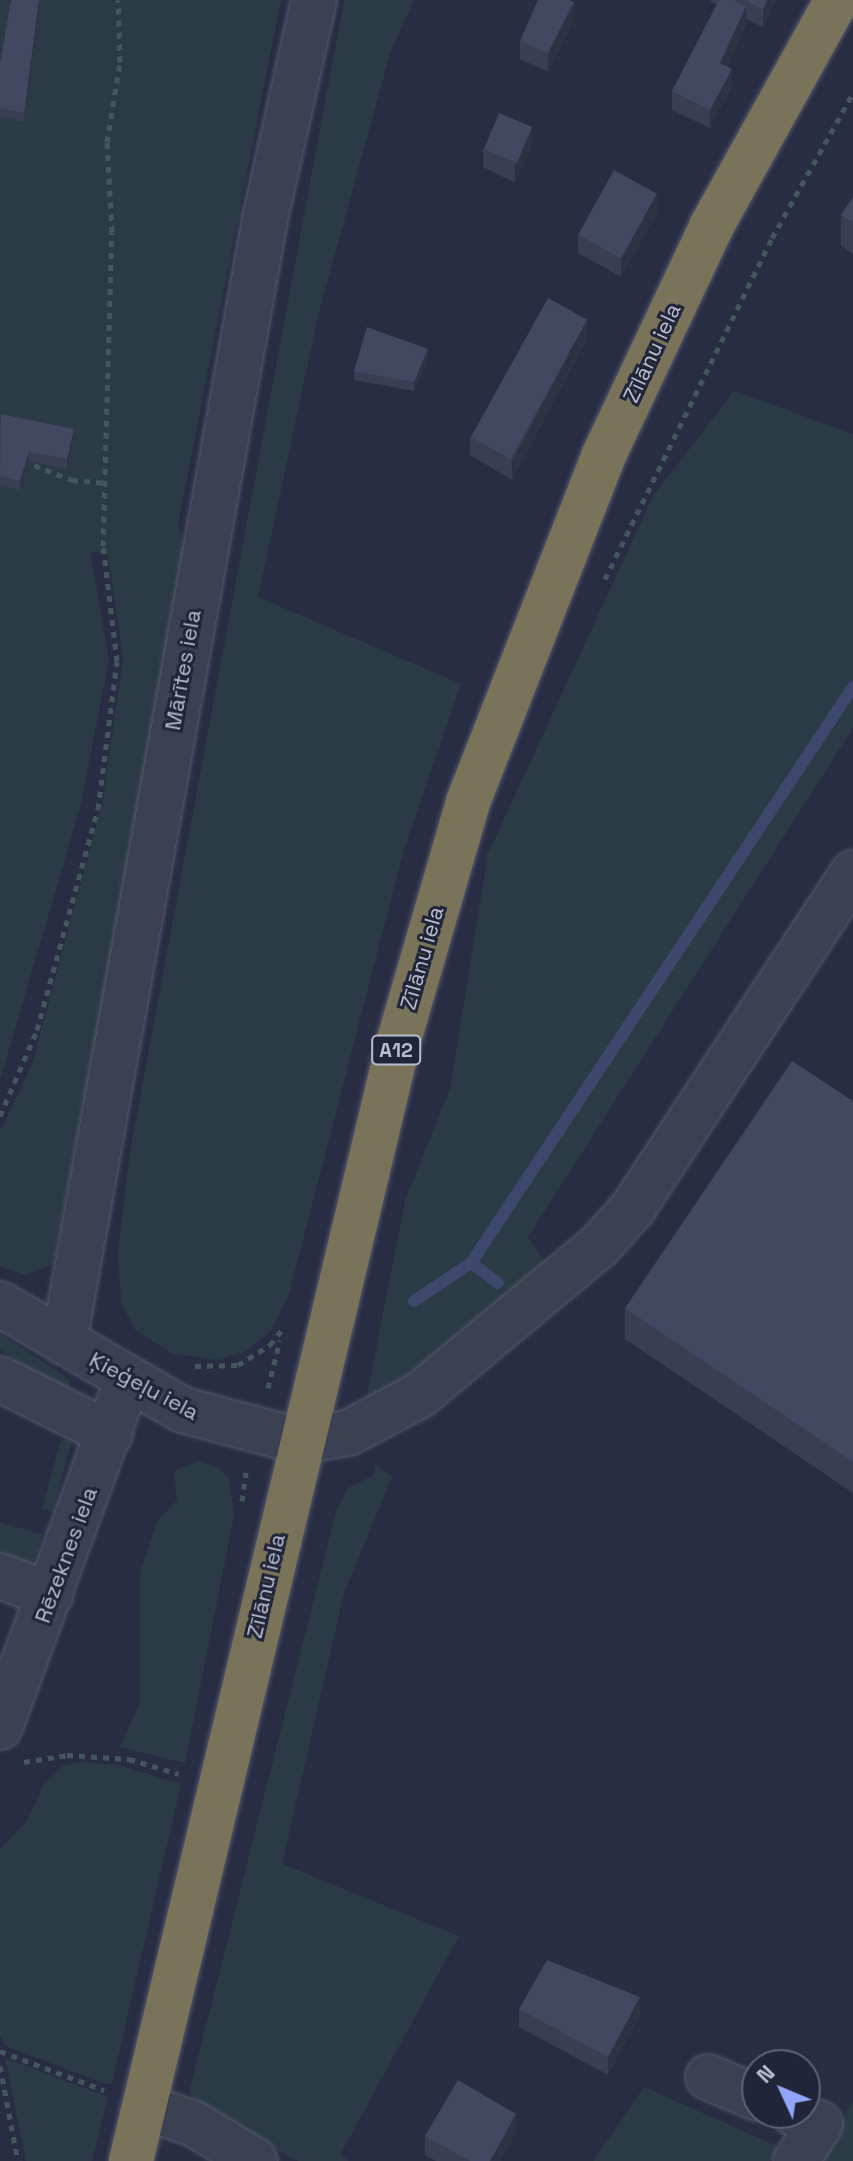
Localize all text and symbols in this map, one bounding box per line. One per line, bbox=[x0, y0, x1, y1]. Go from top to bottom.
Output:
street label: Zīlānu iela bbox=[618, 299, 686, 407]
street label: Mārītes iela bbox=[159, 608, 207, 732]
street label: Zīlānu iela bbox=[395, 903, 449, 1013]
road number: A12 bbox=[370, 1034, 422, 1066]
street label: Ķieģeļu iela bbox=[85, 1346, 203, 1426]
street label: Rēzeknes iela bbox=[29, 1483, 103, 1627]
street label: Zīlānu iela bbox=[241, 1531, 291, 1641]
north arrow bbox=[741, 2049, 821, 2129]
text: N bbox=[750, 2059, 780, 2089]

